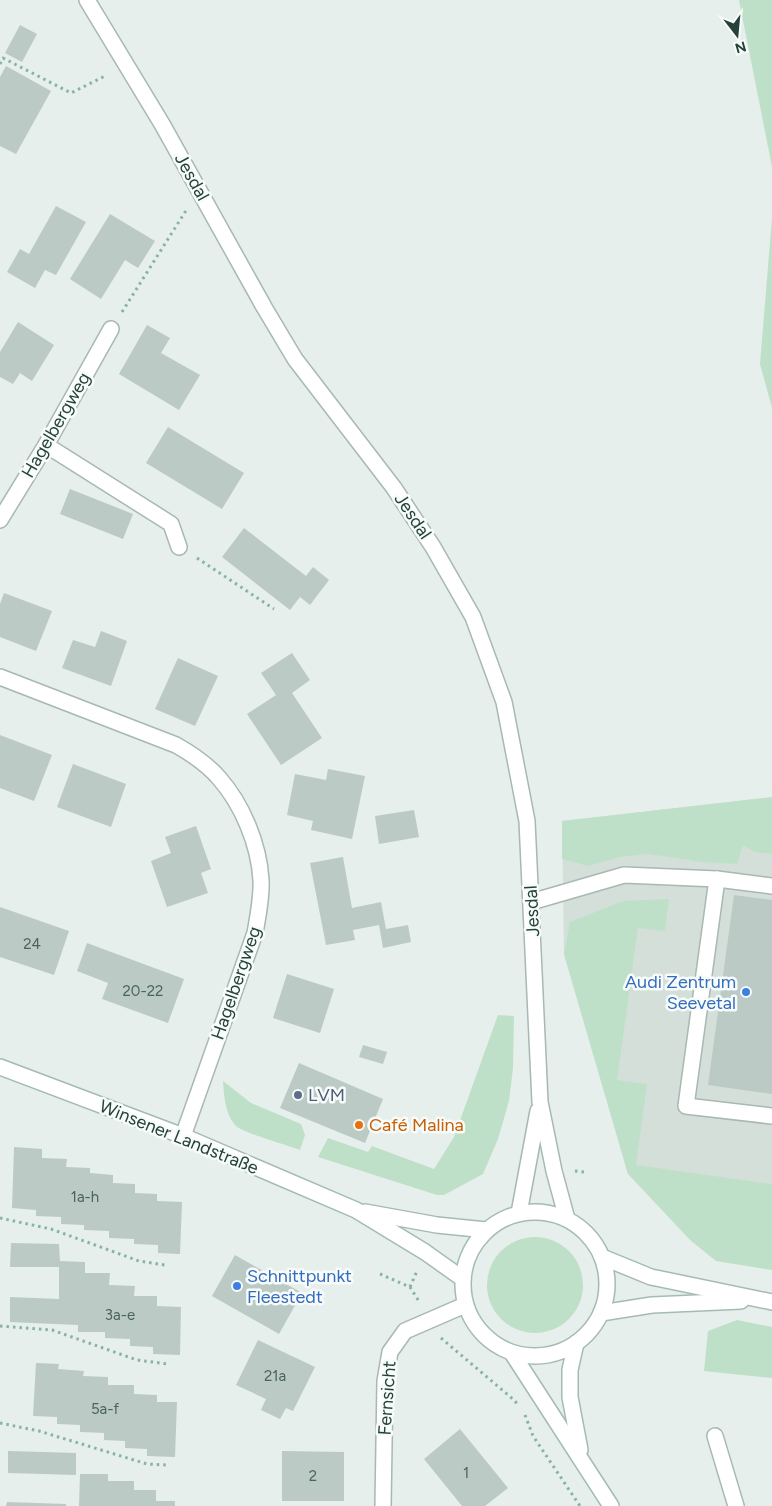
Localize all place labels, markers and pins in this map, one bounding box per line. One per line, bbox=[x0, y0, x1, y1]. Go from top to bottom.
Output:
place label: Audi Zentrum Seevetal bbox=[625, 971, 736, 1014]
marker: Audi Zentrum Seevetal bbox=[740, 986, 752, 998]
place label: LVM bbox=[308, 1084, 345, 1106]
marker: LVM bbox=[292, 1089, 304, 1101]
place label: Café Malina bbox=[369, 1114, 464, 1136]
marker: Café Malina bbox=[353, 1119, 365, 1131]
place label: Schnittpunkt Fleestedt bbox=[247, 1265, 352, 1308]
marker: Schnittpunkt Fleestedt bbox=[231, 1280, 243, 1292]

